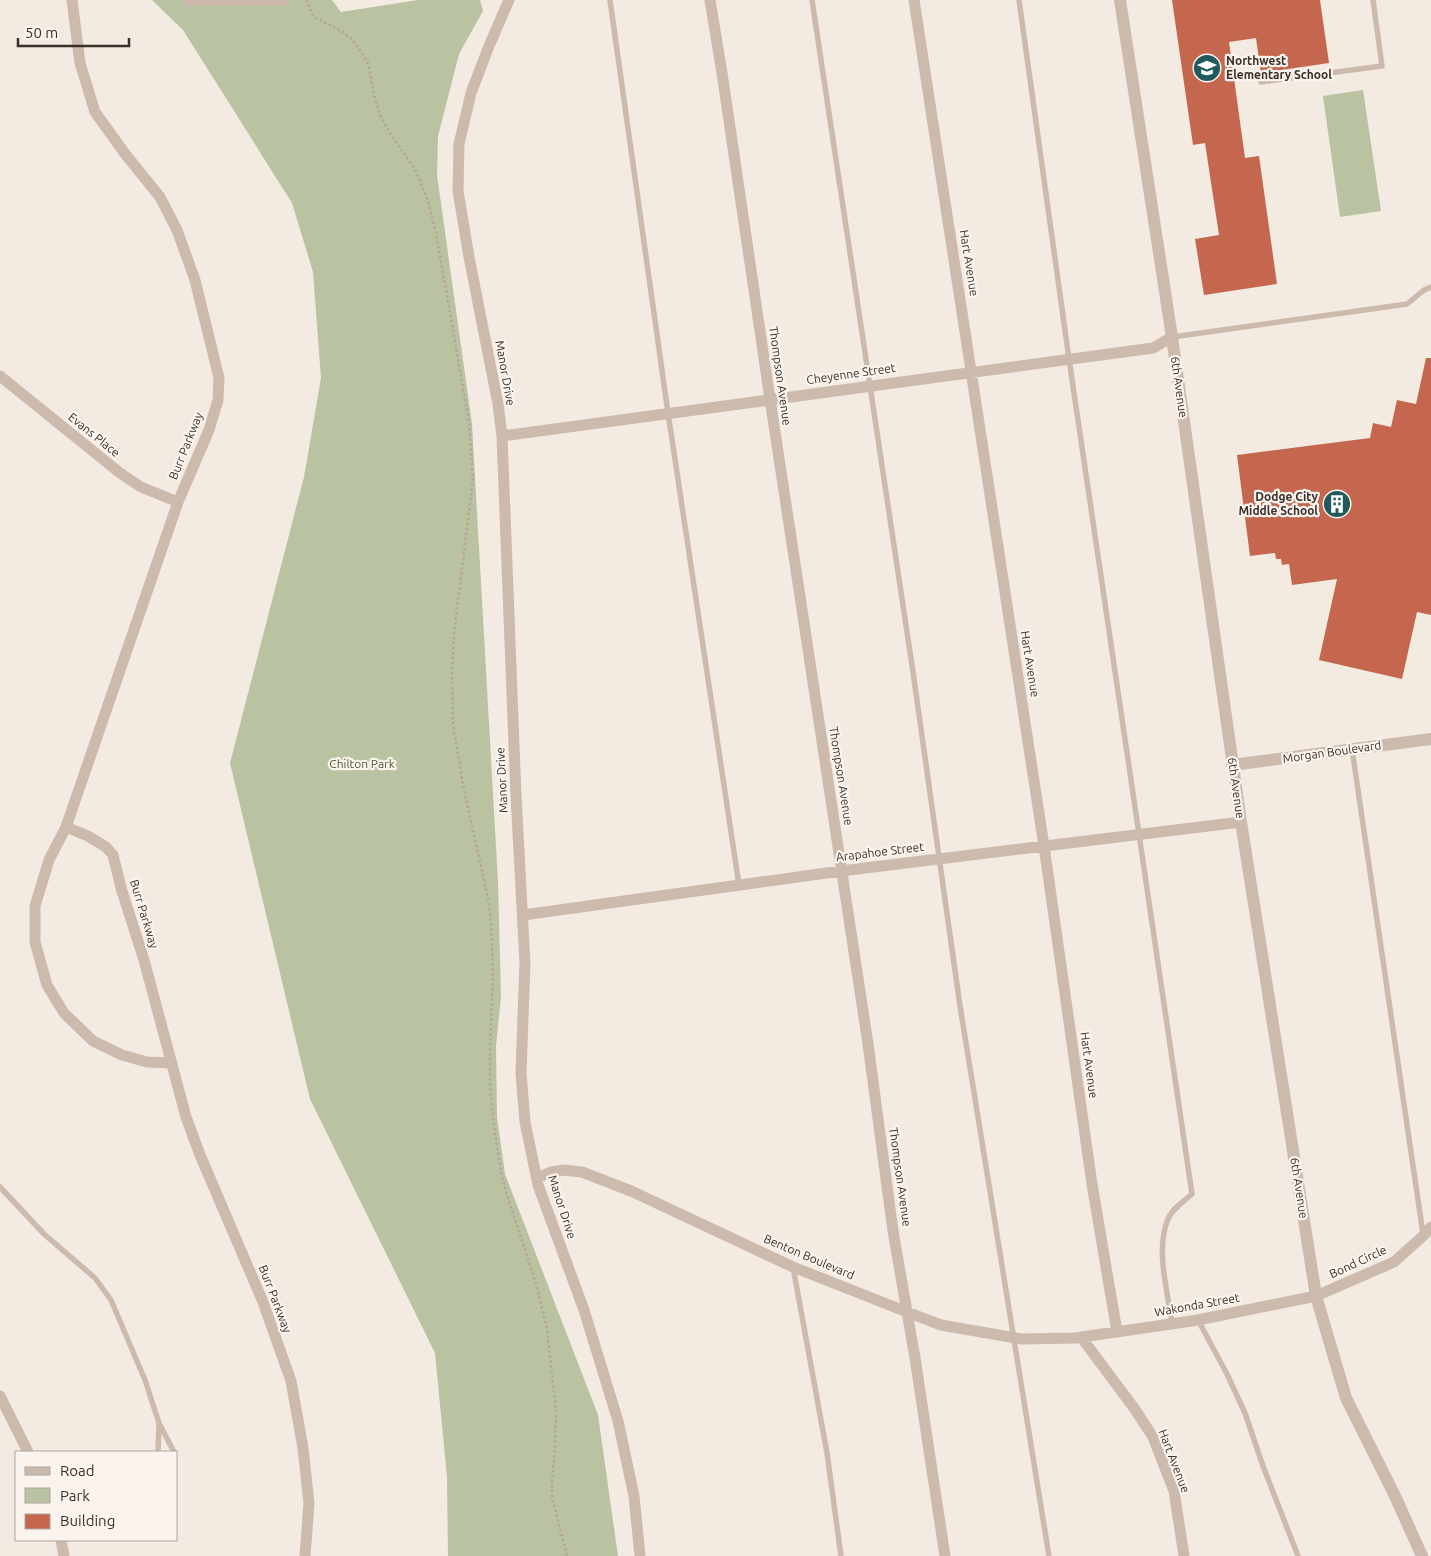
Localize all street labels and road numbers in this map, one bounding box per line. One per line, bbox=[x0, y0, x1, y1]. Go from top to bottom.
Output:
street label: Hart Avenue bbox=[958, 229, 981, 297]
street label: Thompson Avenue bbox=[767, 325, 794, 426]
street label: Manor Drive bbox=[493, 339, 518, 407]
street label: 6th Avenue bbox=[1169, 356, 1190, 418]
street label: Cheyenne Street bbox=[806, 361, 897, 386]
street label: Evans Place bbox=[66, 410, 123, 459]
street label: Burr Parkway bbox=[166, 410, 205, 481]
street label: Hart Avenue bbox=[1019, 630, 1042, 698]
street label: Thompson Avenue bbox=[827, 725, 856, 826]
street label: Morgan Boulevard bbox=[1282, 738, 1382, 765]
street label: Manor Drive bbox=[493, 747, 510, 813]
street label: 6th Avenue bbox=[1226, 757, 1247, 819]
street label: Arapahoe Street bbox=[835, 840, 925, 863]
street label: Burr Parkway bbox=[128, 878, 161, 950]
street label: Hart Avenue bbox=[1078, 1031, 1101, 1099]
street label: Thompson Avenue bbox=[887, 1126, 914, 1227]
street label: 6th Avenue bbox=[1288, 1157, 1311, 1219]
street label: Manor Drive bbox=[546, 1173, 579, 1240]
street label: Benton Boulevard bbox=[762, 1232, 856, 1282]
street label: Bond Circle bbox=[1327, 1243, 1388, 1280]
street label: Burr Parkway bbox=[257, 1263, 294, 1335]
street label: Wakonda Street bbox=[1153, 1291, 1241, 1318]
street label: Hart Avenue bbox=[1156, 1427, 1193, 1494]

